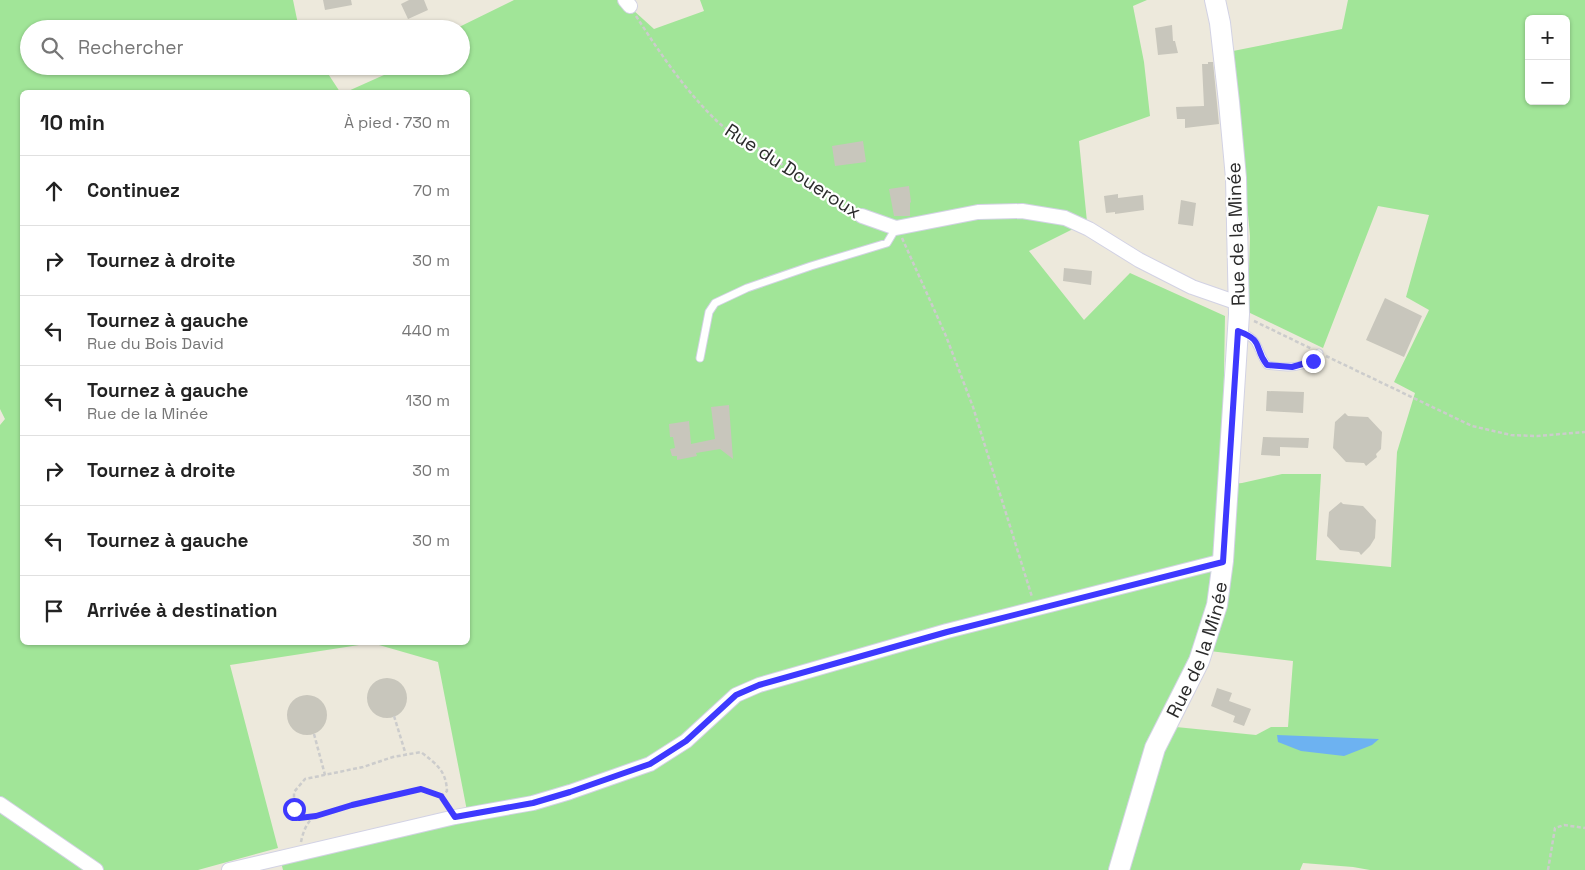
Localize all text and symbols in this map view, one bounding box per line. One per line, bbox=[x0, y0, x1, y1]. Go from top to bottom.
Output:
map controls bbox=[1525, 15, 1570, 105]
button: + bbox=[1525, 15, 1570, 60]
search box bbox=[20, 20, 470, 75]
icon: search bbox=[38, 34, 66, 62]
text: Rechercher bbox=[78, 35, 184, 60]
button: − bbox=[1525, 60, 1570, 105]
text: 10 min bbox=[40, 109, 105, 136]
text: À pied · 730 m bbox=[344, 112, 450, 133]
street label: Rue du Doueroux bbox=[720, 118, 866, 224]
street label: Rue de la Minée bbox=[1221, 162, 1251, 306]
icon: ahead bbox=[40, 177, 68, 205]
text: Continuez bbox=[87, 178, 180, 203]
text: 70 m bbox=[413, 180, 450, 201]
icon: right bbox=[40, 247, 68, 275]
text: Tournez à droite bbox=[87, 248, 236, 273]
text: 30 m bbox=[412, 250, 450, 271]
text: Tournez à gauche bbox=[87, 308, 249, 333]
icon: left bbox=[40, 317, 68, 345]
text: 440 m bbox=[402, 320, 450, 341]
text: Rue du Bois David bbox=[87, 333, 224, 354]
route end bbox=[1302, 350, 1325, 373]
text: Tournez à gauche bbox=[87, 378, 249, 403]
icon: left bbox=[40, 387, 68, 415]
text: 130 m bbox=[406, 390, 450, 411]
text: Rue de la Minée bbox=[87, 403, 208, 424]
icon: right bbox=[40, 457, 68, 485]
text: Tournez à droite bbox=[87, 458, 236, 483]
text: 30 m bbox=[412, 460, 450, 481]
icon: left bbox=[40, 527, 68, 555]
text: Tournez à gauche bbox=[87, 528, 249, 553]
text: 30 m bbox=[412, 530, 450, 551]
street label: Rue de la Minée bbox=[1160, 580, 1233, 722]
icon: arrive bbox=[40, 597, 68, 625]
text: Arrivée à destination bbox=[87, 598, 277, 623]
route start bbox=[283, 798, 306, 821]

